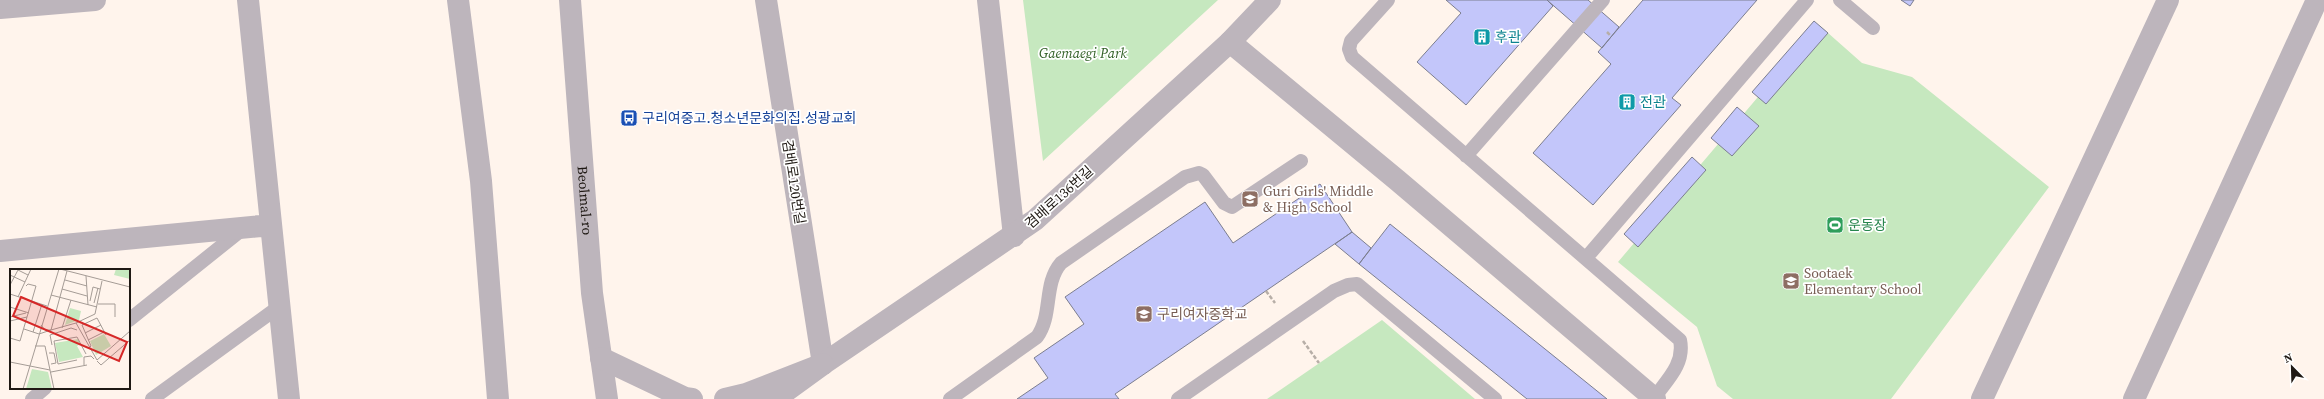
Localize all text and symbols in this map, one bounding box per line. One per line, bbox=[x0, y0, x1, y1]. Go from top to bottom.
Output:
building icon: 후관 bbox=[1472, 27, 1492, 47]
place label: 후관 bbox=[1495, 27, 1521, 47]
park label: Gaemaegi Park bbox=[1039, 43, 1127, 63]
building icon: 전관 bbox=[1617, 92, 1637, 112]
place label: 전관 bbox=[1640, 92, 1666, 112]
bus stop icon: 구리여중고.청소년문화의집.성광교회 bbox=[619, 108, 639, 128]
place label: 구리여중고.청소년문화의집.성광교회 bbox=[642, 108, 856, 128]
street label: 겸배로120번길 bbox=[777, 138, 811, 226]
street label: 겸배로136번길 bbox=[1021, 161, 1097, 233]
street label: Beolmal-ro bbox=[572, 165, 598, 236]
place label: Guri Girls' Middle & High School bbox=[1263, 181, 1373, 217]
school or university icon: Guri Girls' Middle & High School bbox=[1240, 189, 1260, 209]
sports icon: 운동장 bbox=[1825, 215, 1845, 235]
place label: 운동장 bbox=[1848, 215, 1887, 235]
place label: Sootaek Elementary School bbox=[1804, 263, 1922, 299]
inset map bbox=[10, 269, 130, 389]
school or university icon: Sootaek Elementary School bbox=[1781, 271, 1801, 291]
school or university icon: 구리여자중학교 bbox=[1134, 304, 1154, 324]
place label: 구리여자중학교 bbox=[1157, 304, 1247, 324]
north arrow bbox=[2272, 347, 2312, 387]
text: N bbox=[2282, 350, 2295, 367]

